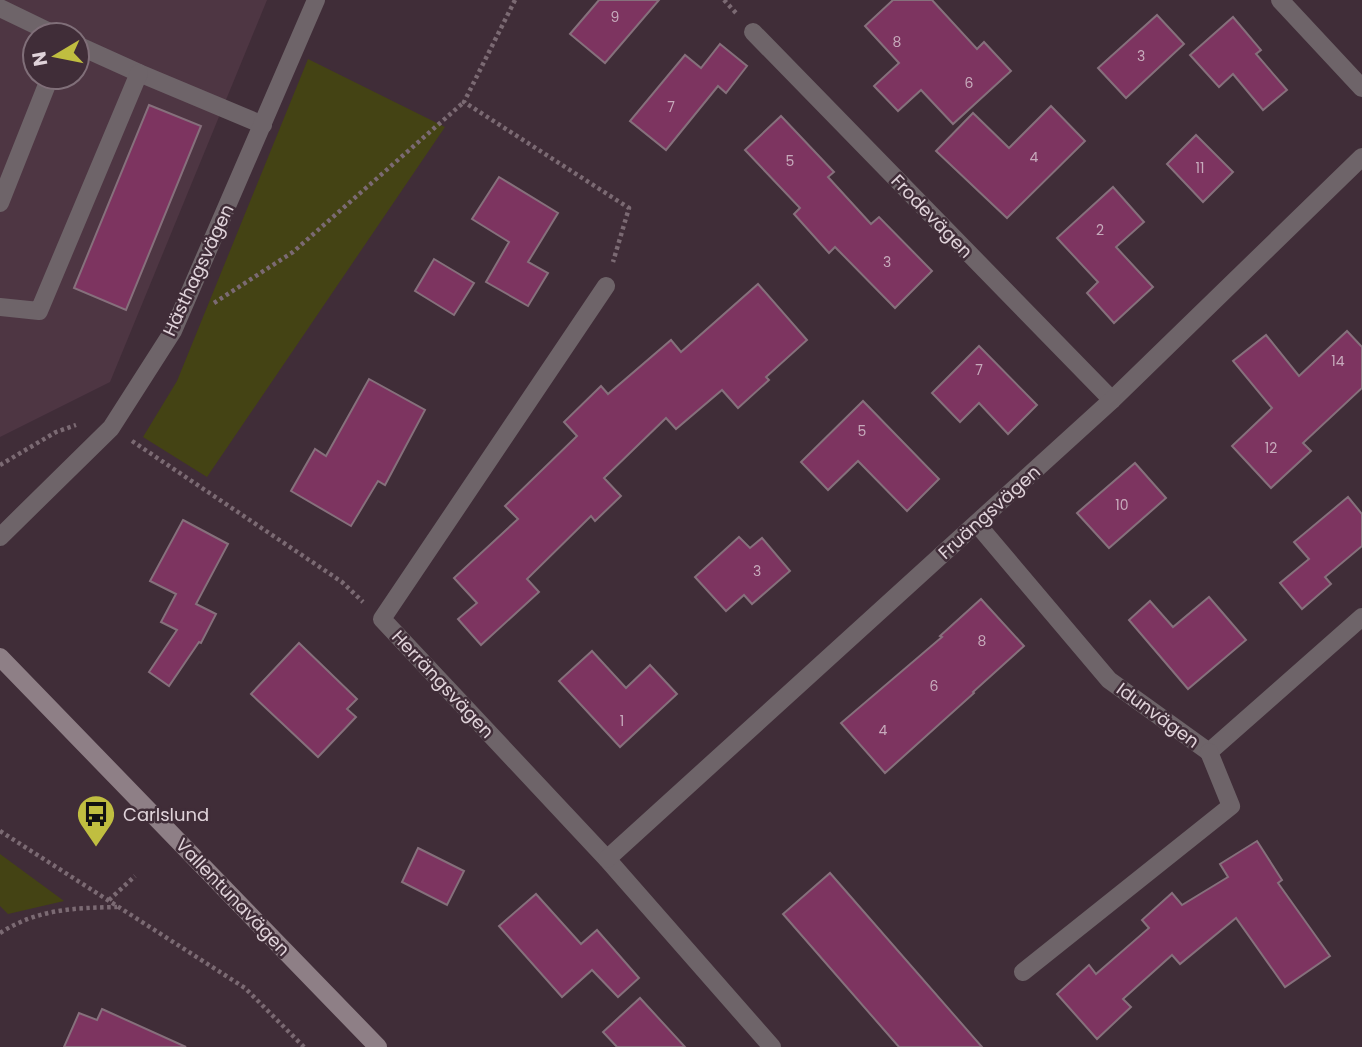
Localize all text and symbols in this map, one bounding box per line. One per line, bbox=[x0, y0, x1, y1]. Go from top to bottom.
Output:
house number: 9 bbox=[611, 7, 619, 27]
north arrow bbox=[21, 21, 91, 91]
house number: 8 bbox=[893, 32, 902, 52]
house number: 3 bbox=[1137, 46, 1145, 66]
text: N bbox=[25, 49, 54, 68]
house number: 6 bbox=[965, 73, 974, 93]
house number: 7 bbox=[667, 97, 675, 117]
house number: 4 bbox=[1030, 147, 1039, 167]
house number: 5 bbox=[786, 151, 794, 171]
house number: 11 bbox=[1196, 158, 1204, 178]
street label: Frodevägen bbox=[886, 169, 978, 263]
street label: Hästhagsvägen bbox=[156, 200, 240, 340]
house number: 2 bbox=[1096, 220, 1104, 240]
house number: 3 bbox=[883, 252, 891, 272]
house number: 14 bbox=[1331, 351, 1345, 371]
house number: 7 bbox=[975, 360, 983, 380]
house number: 5 bbox=[858, 421, 866, 441]
house number: 12 bbox=[1265, 438, 1277, 458]
street label: Fruängsvägen bbox=[932, 459, 1046, 565]
house number: 10 bbox=[1115, 495, 1129, 515]
house number: 3 bbox=[753, 561, 761, 581]
street label: Herrängsvägen bbox=[386, 624, 500, 744]
house number: 8 bbox=[978, 631, 987, 651]
house number: 6 bbox=[930, 676, 939, 696]
street label: Idunvägen bbox=[1112, 676, 1204, 754]
house number: 1 bbox=[620, 711, 624, 731]
house number: 4 bbox=[879, 720, 888, 740]
bus stop icon: Carlslund bbox=[75, 793, 117, 848]
place label: Carlslund bbox=[123, 802, 209, 827]
street label: Vallentunavägen bbox=[170, 833, 296, 961]

